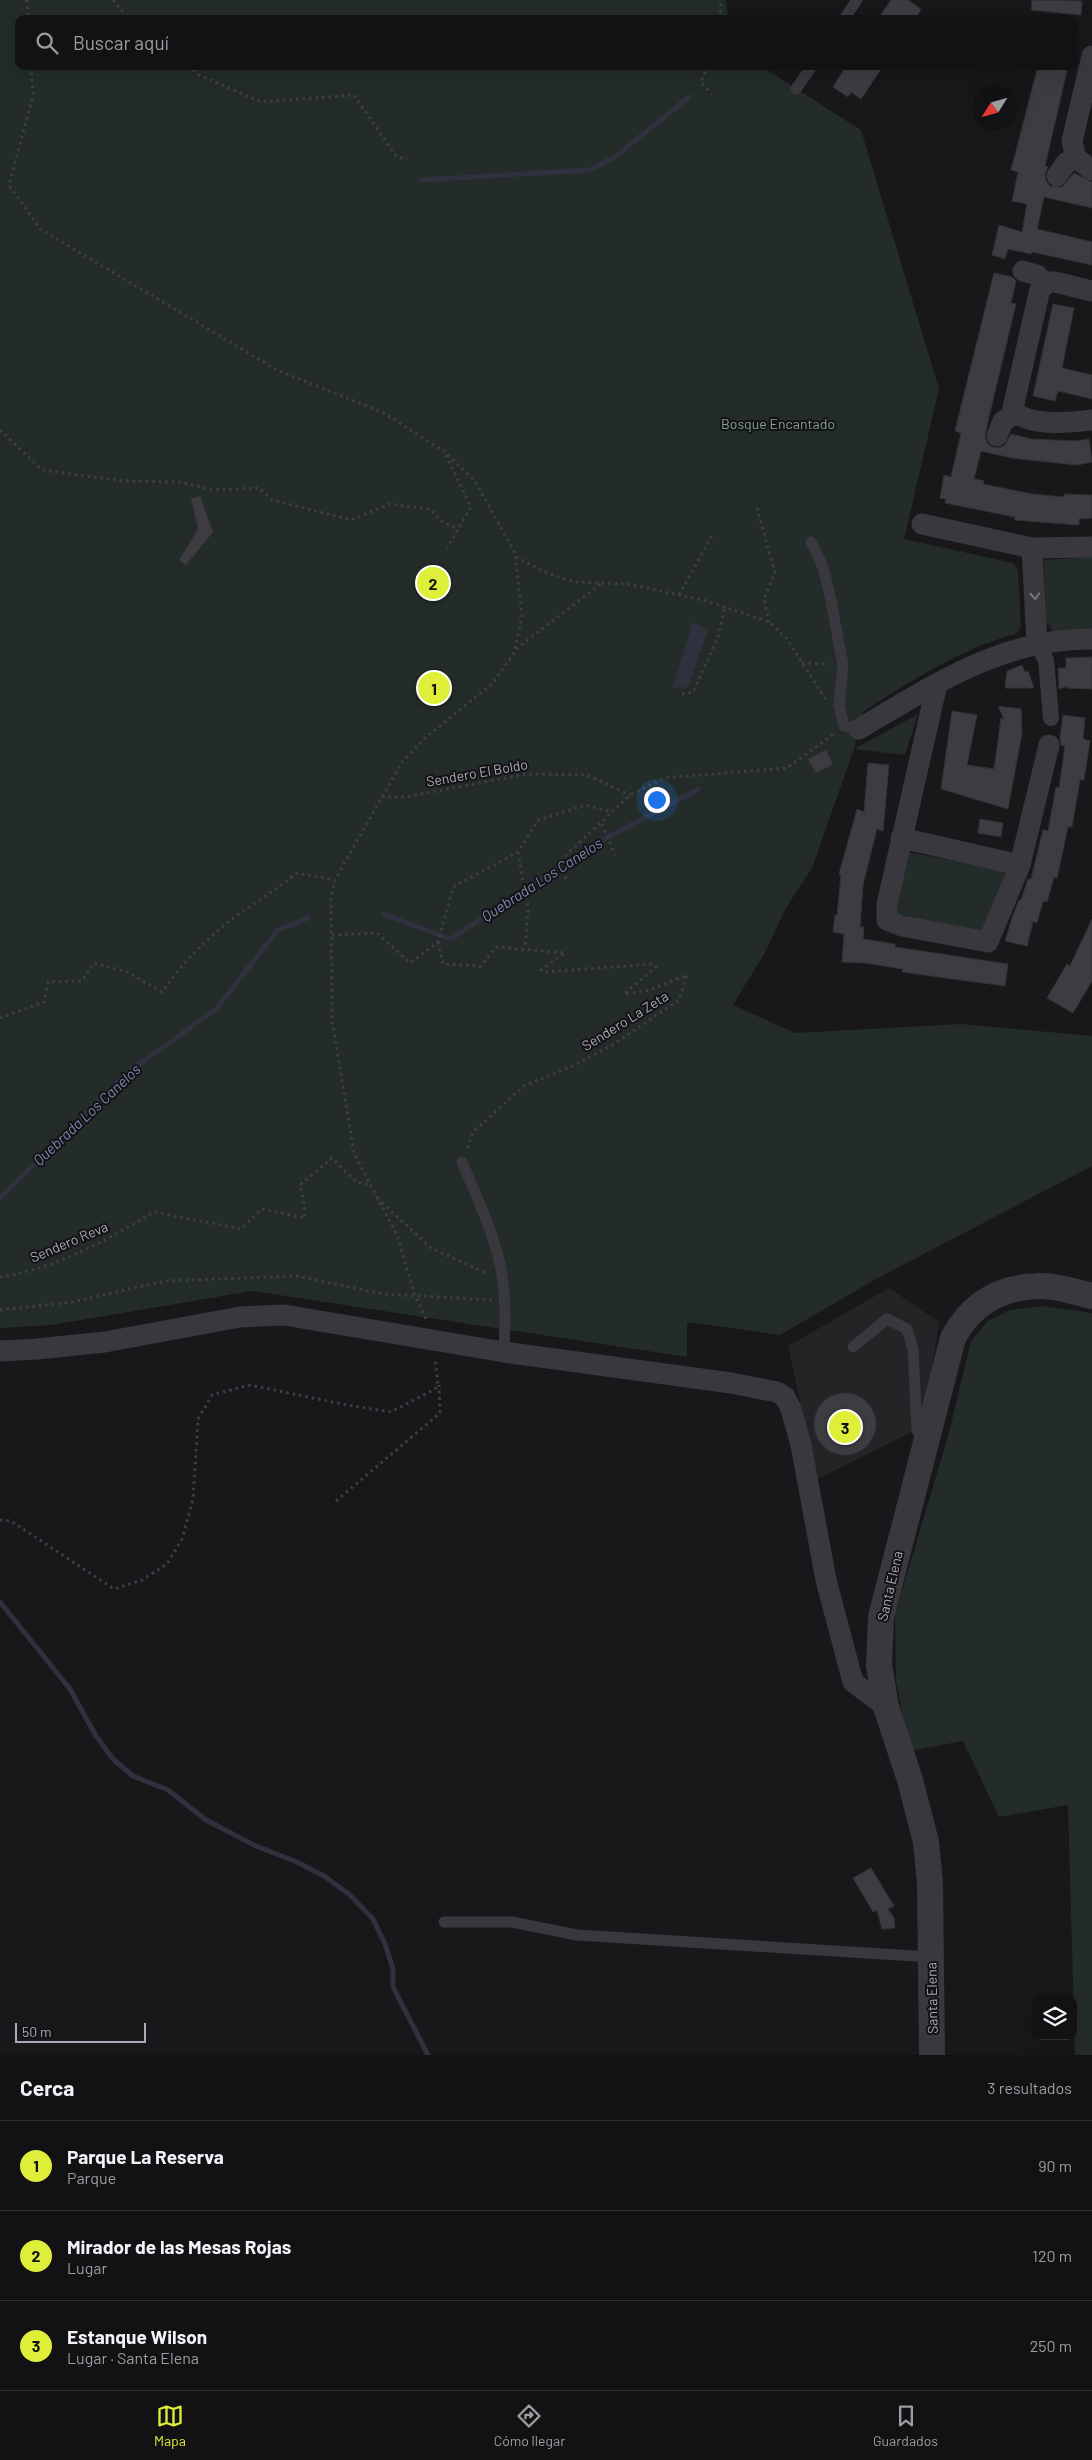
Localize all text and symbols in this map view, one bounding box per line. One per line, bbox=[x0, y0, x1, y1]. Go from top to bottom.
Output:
search box bbox=[15, 15, 1077, 70]
icon: search bbox=[33, 29, 61, 57]
text: Buscar aquí bbox=[73, 31, 169, 54]
north arrow bbox=[972, 85, 1017, 130]
park label: Bosque Encantado bbox=[721, 415, 835, 432]
pin: 2 bbox=[417, 564, 449, 602]
one-way arrow bbox=[1029, 592, 1040, 600]
pin: 1 bbox=[418, 669, 450, 707]
street label: Sendero El Boldo bbox=[425, 755, 529, 790]
your location bbox=[644, 787, 670, 813]
water label: Quebrada Los Canelos bbox=[478, 833, 605, 925]
street label: Sendero La Zeta bbox=[578, 987, 671, 1054]
water label: Quebrada Los Canelos bbox=[29, 1060, 144, 1169]
street label: Sendero Reva bbox=[27, 1217, 110, 1266]
pin: 3 bbox=[829, 1408, 861, 1446]
street label: Santa Elena bbox=[873, 1549, 906, 1623]
street label: Santa Elena bbox=[922, 1962, 941, 2034]
map controls bbox=[1032, 1995, 1077, 2040]
button: layers bbox=[1032, 1995, 1077, 2040]
scale bar bbox=[15, 2020, 146, 2043]
text: 50 m bbox=[22, 2023, 51, 2040]
text: Cerca bbox=[20, 2075, 74, 2100]
text: 3 resultados bbox=[987, 2078, 1072, 2097]
text: Parque La Reserva bbox=[67, 2145, 224, 2168]
text: 1 bbox=[33, 2156, 39, 2175]
text: 90 m bbox=[1038, 2156, 1072, 2175]
text: Parque bbox=[67, 2168, 116, 2187]
text: Mirador de las Mesas Rojas bbox=[67, 2235, 291, 2258]
text: 2 bbox=[32, 2246, 40, 2265]
text: 120 m bbox=[1032, 2246, 1072, 2265]
text: Lugar bbox=[67, 2258, 107, 2277]
text: Estanque Wilson bbox=[67, 2325, 207, 2348]
text: 3 bbox=[32, 2336, 40, 2355]
text: 250 m bbox=[1030, 2336, 1072, 2355]
text: Lugar · Santa Elena bbox=[67, 2348, 199, 2367]
tab: Mapa bbox=[154, 2402, 186, 2449]
tab: Cómo llegar bbox=[494, 2402, 565, 2449]
tab: Guardados bbox=[873, 2402, 938, 2449]

